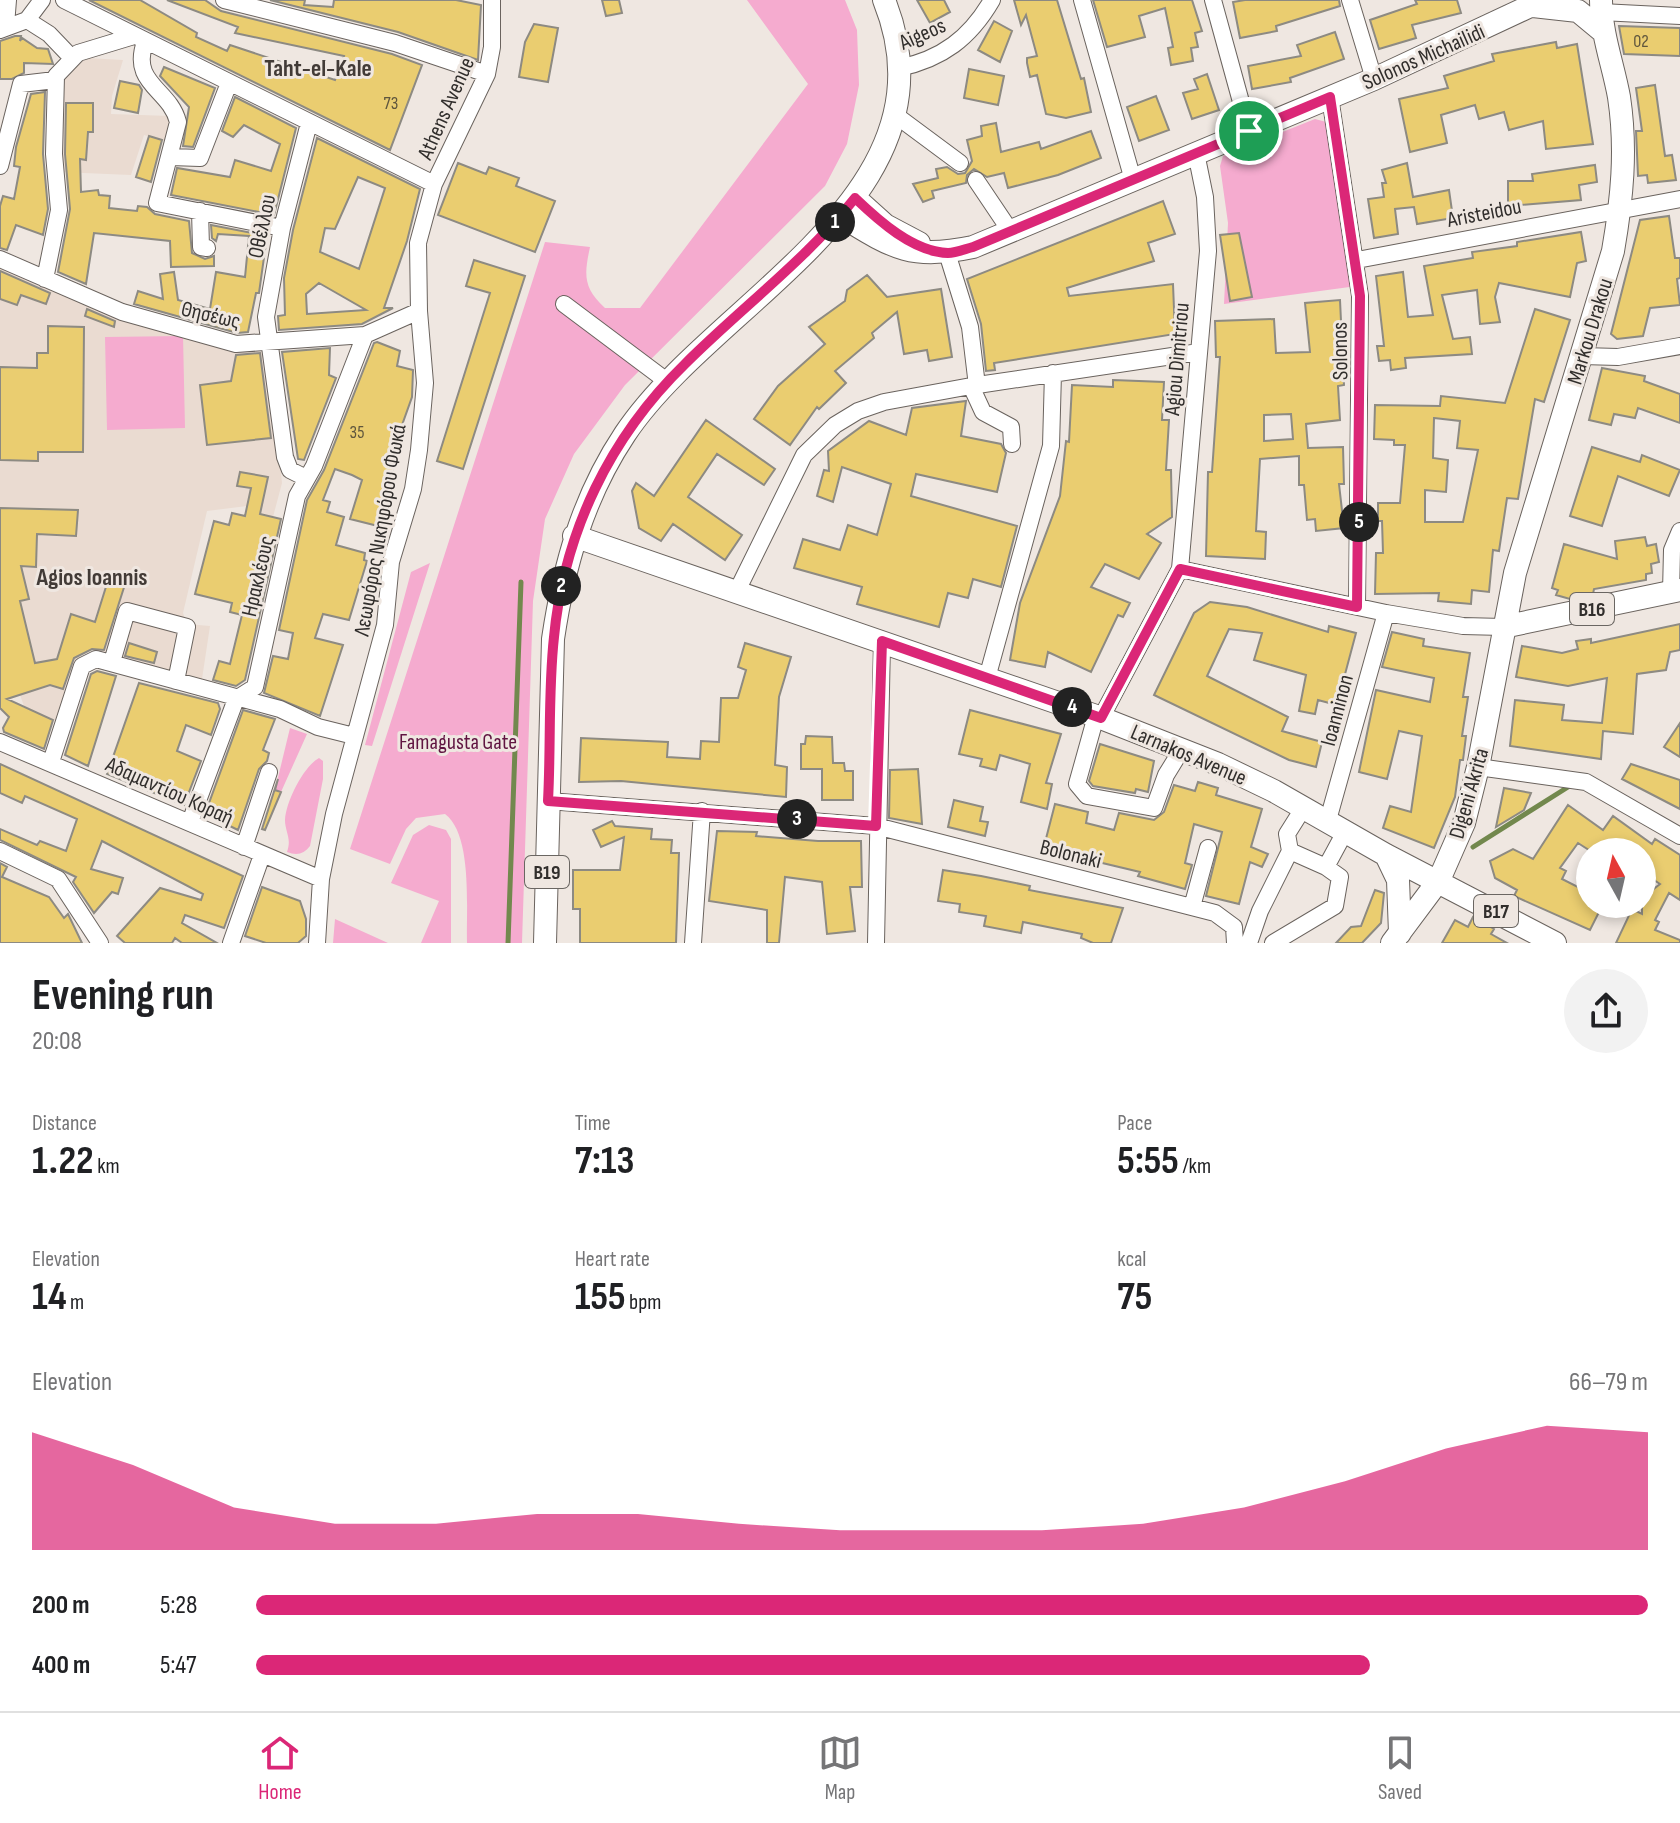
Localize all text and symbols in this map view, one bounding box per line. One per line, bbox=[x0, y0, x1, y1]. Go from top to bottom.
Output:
street label: Aigeos bbox=[894, 12, 950, 57]
street label: Solonos Michailidi bbox=[1358, 18, 1489, 96]
house number: 02 bbox=[1633, 31, 1649, 52]
street label: Athens Avenue bbox=[411, 53, 481, 165]
district label: Taht-el-Kale bbox=[264, 54, 372, 83]
house number: 73 bbox=[384, 93, 398, 114]
pin bbox=[1215, 97, 1283, 165]
icon: arrive bbox=[1227, 109, 1271, 153]
street label: Οθέλλου bbox=[243, 192, 282, 261]
street label: Aristeidou bbox=[1444, 193, 1524, 234]
pin: 1 bbox=[815, 202, 855, 242]
text: 1 bbox=[831, 208, 839, 235]
street label: Markou Drakou bbox=[1562, 275, 1619, 388]
street label: Θησέως bbox=[178, 296, 243, 335]
street label: Agiou Dimitriou bbox=[1159, 302, 1196, 418]
street label: Solonos bbox=[1326, 322, 1355, 380]
street label: Λεωφόρος Νικηφόρου Φωκά bbox=[348, 421, 413, 639]
house number: 35 bbox=[350, 422, 364, 443]
pin: 5 bbox=[1339, 502, 1379, 542]
text: 5 bbox=[1354, 508, 1364, 535]
street label: Ηρακλέους bbox=[236, 533, 281, 619]
district label: Agios Ioannis bbox=[35, 563, 148, 592]
pin: 2 bbox=[541, 566, 581, 606]
text: 2 bbox=[556, 572, 566, 599]
road number: B16 bbox=[1570, 593, 1614, 625]
street label: Ioanninon bbox=[1315, 672, 1360, 749]
pin: 4 bbox=[1052, 687, 1092, 727]
text: 4 bbox=[1067, 693, 1077, 720]
street label: Larnakos Avenue bbox=[1126, 719, 1250, 792]
park label: Famagusta Gate bbox=[399, 729, 517, 756]
street label: Digeni Akrita bbox=[1444, 745, 1495, 842]
street label: Αδαμαντίου Κοραή bbox=[100, 751, 237, 832]
pin: 3 bbox=[777, 799, 817, 839]
text: 3 bbox=[792, 805, 802, 832]
street label: Bolonaki bbox=[1037, 834, 1104, 875]
north arrow bbox=[1576, 838, 1656, 918]
map controls bbox=[1576, 838, 1656, 918]
road number: B19 bbox=[525, 856, 569, 888]
road number: B17 bbox=[1474, 895, 1518, 927]
text: Evening run bbox=[32, 969, 214, 1022]
button: share bbox=[1564, 969, 1648, 1053]
text: 20:08 bbox=[32, 1026, 82, 1057]
text: Distance bbox=[32, 1110, 97, 1137]
text: Time bbox=[575, 1110, 611, 1137]
text: Pace bbox=[1117, 1110, 1152, 1137]
text: 1.22 bbox=[32, 1137, 94, 1185]
text: 7:13 bbox=[575, 1137, 634, 1185]
text: 5:55 bbox=[1117, 1137, 1179, 1185]
text: km bbox=[94, 1153, 120, 1180]
text: /km bbox=[1179, 1153, 1211, 1180]
text: Elevation bbox=[32, 1246, 100, 1273]
text: Heart rate bbox=[575, 1246, 650, 1273]
text: kcal bbox=[1117, 1246, 1146, 1273]
text: 14 bbox=[32, 1273, 67, 1321]
text: 155 bbox=[575, 1273, 626, 1321]
text: 75 bbox=[1117, 1273, 1152, 1321]
text: m bbox=[67, 1289, 84, 1316]
text: bpm bbox=[626, 1289, 661, 1316]
text: Elevation bbox=[32, 1367, 112, 1398]
text: 66–79 m bbox=[1569, 1367, 1648, 1398]
text: 200 m bbox=[32, 1590, 89, 1621]
text: 5:28 bbox=[160, 1590, 197, 1621]
text: 400 m bbox=[32, 1650, 90, 1681]
text: 5:47 bbox=[160, 1650, 196, 1681]
tab: Home bbox=[258, 1731, 302, 1806]
tab: Map bbox=[818, 1731, 862, 1806]
tab: Saved bbox=[1378, 1731, 1422, 1806]

